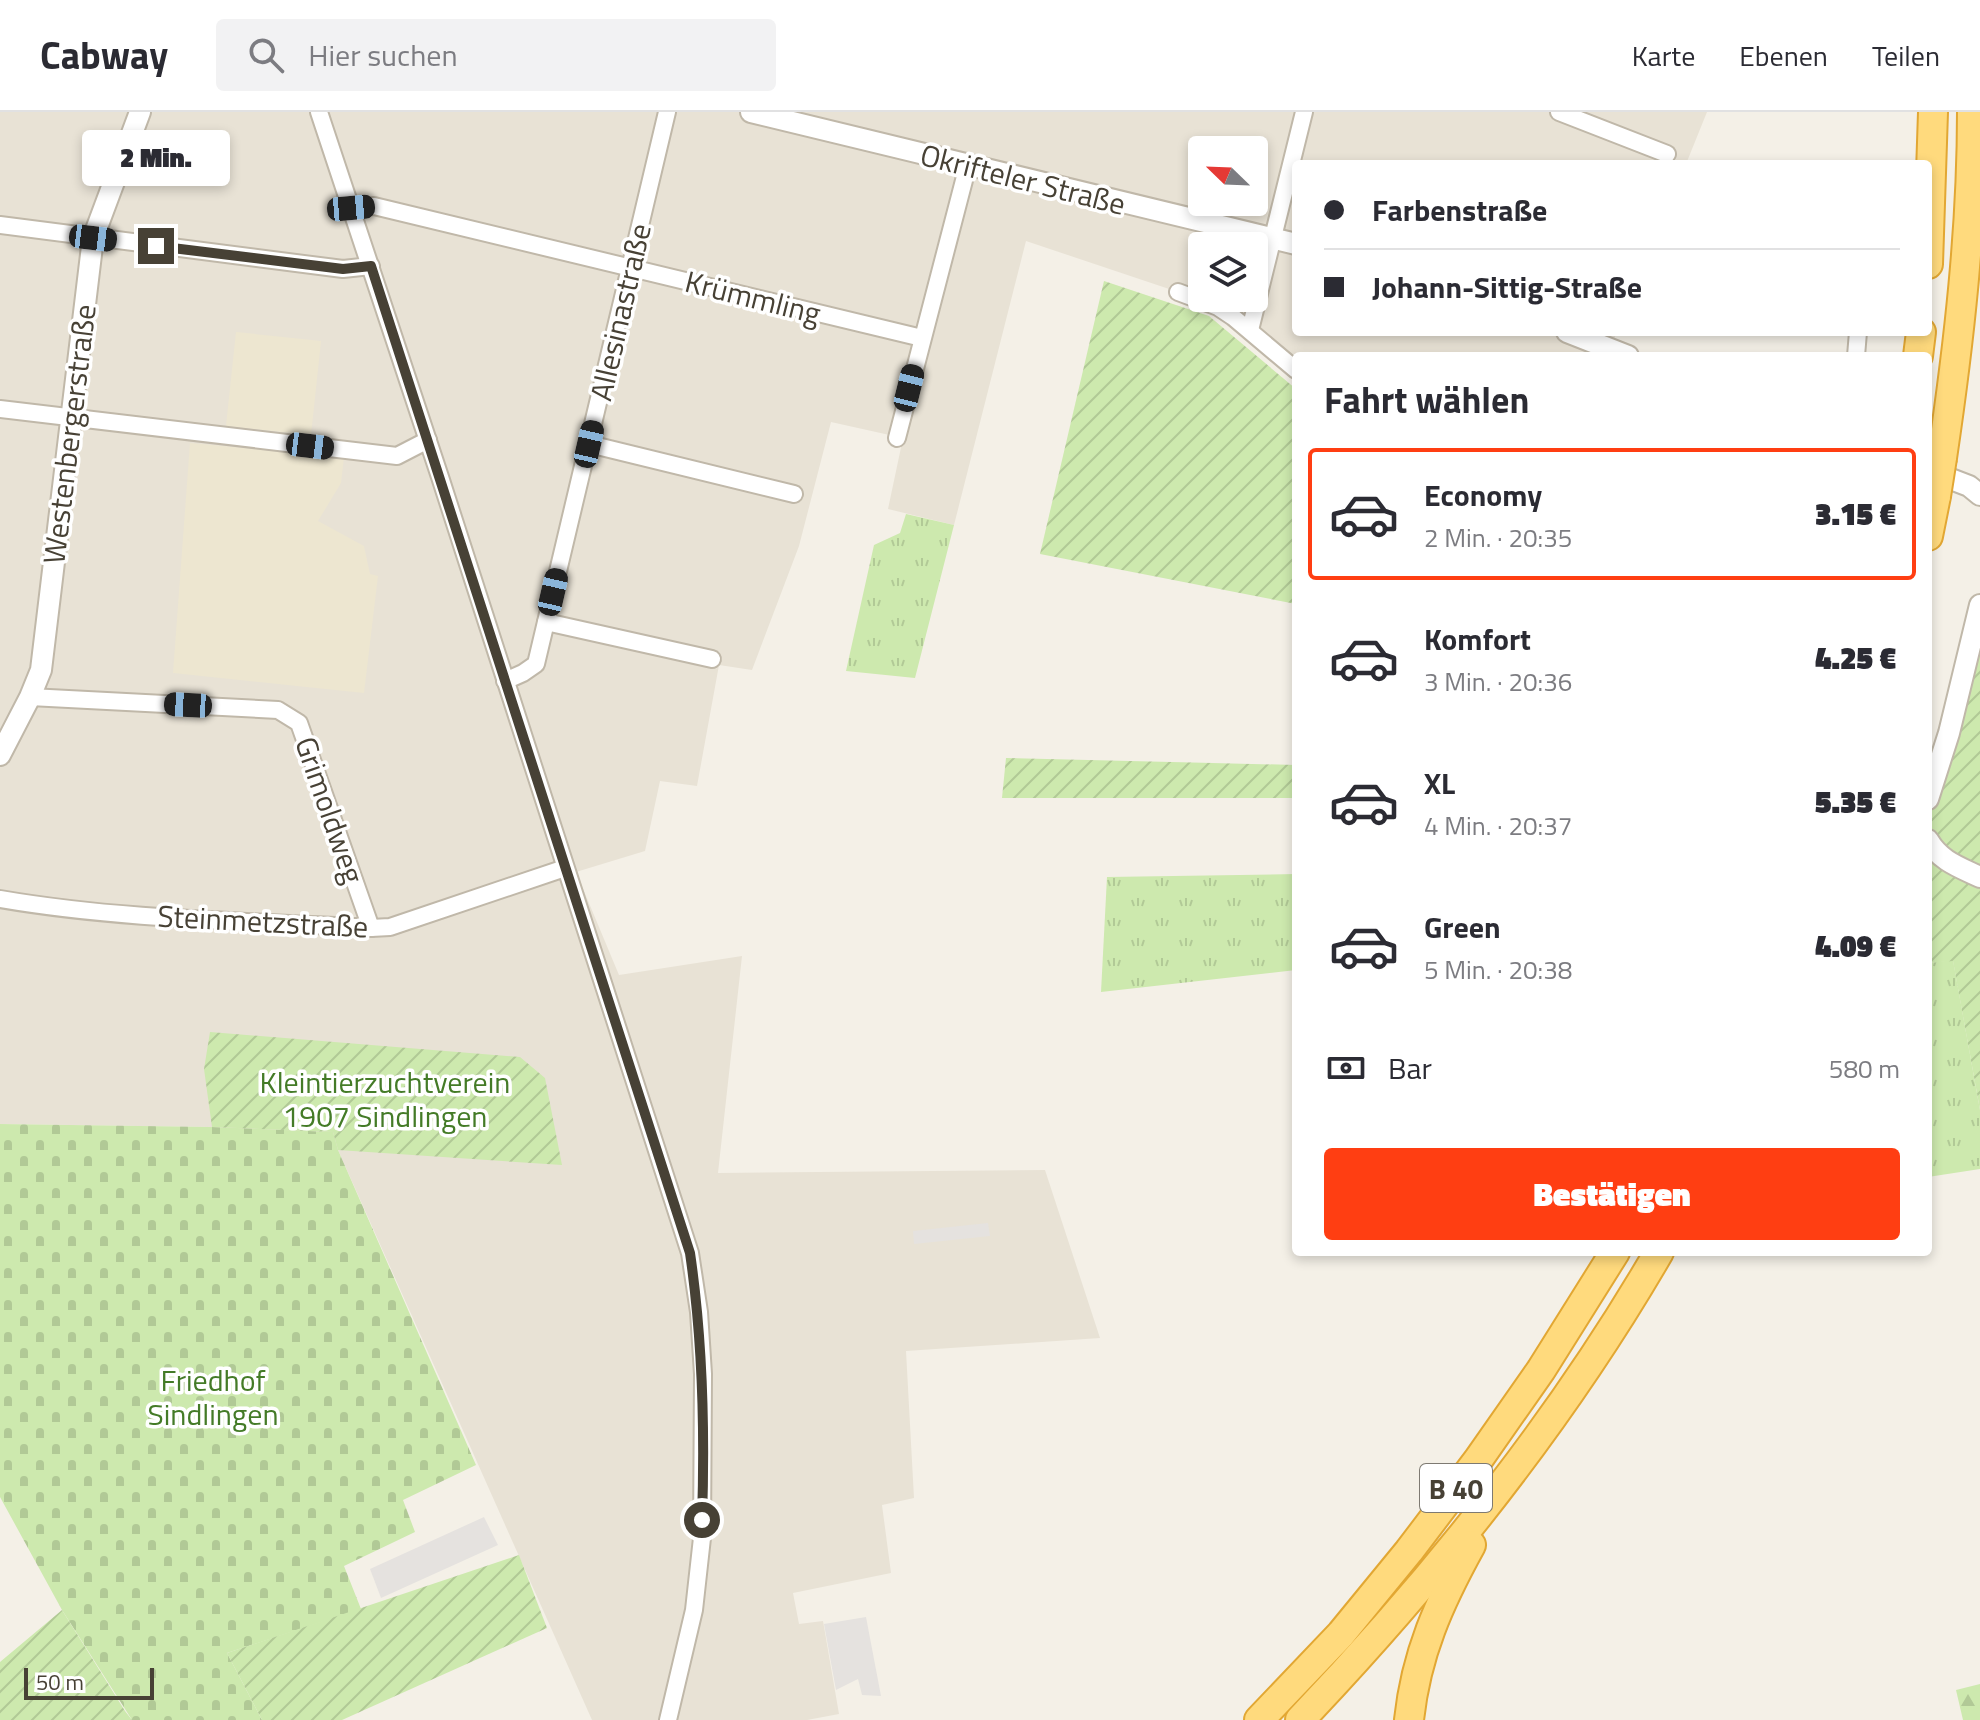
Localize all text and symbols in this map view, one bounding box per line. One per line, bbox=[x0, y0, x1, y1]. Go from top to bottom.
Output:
search box bbox=[216, 19, 776, 91]
text: Cabway bbox=[40, 26, 168, 84]
text: Hier suchen bbox=[308, 32, 458, 78]
icon: search bbox=[244, 33, 288, 77]
text: Karte bbox=[1632, 34, 1695, 77]
text: Ebenen bbox=[1739, 34, 1828, 77]
text: Teilen bbox=[1872, 34, 1940, 77]
callout: 2 Min. bbox=[82, 130, 230, 186]
street label: Okrifteler Straße bbox=[916, 131, 1130, 227]
north arrow bbox=[1188, 136, 1268, 216]
map controls bbox=[1188, 136, 1268, 312]
text: 2 Min. bbox=[120, 138, 192, 177]
text: Farbenstraße bbox=[1372, 187, 1547, 233]
car bbox=[326, 194, 376, 222]
street label: Allesinastraße bbox=[577, 219, 663, 405]
car bbox=[68, 223, 118, 253]
route end bbox=[138, 228, 174, 264]
button: layers bbox=[1188, 232, 1268, 312]
street label: Krümmling bbox=[680, 258, 826, 336]
text: Johann-Sittig-Straße bbox=[1372, 264, 1642, 310]
street label: Westenbergerstraße bbox=[30, 302, 108, 566]
car bbox=[892, 362, 926, 414]
text: Fahrt wählen bbox=[1324, 372, 1529, 427]
car bbox=[572, 418, 606, 470]
car bbox=[285, 431, 335, 461]
text: Economy bbox=[1424, 472, 1542, 518]
icon: car bbox=[1328, 478, 1400, 550]
text: 3.15 € bbox=[1815, 491, 1896, 537]
text: 2 Min. · 20:35 bbox=[1424, 518, 1572, 557]
car bbox=[536, 566, 570, 618]
text: Komfort bbox=[1424, 616, 1531, 662]
icon: car bbox=[1328, 622, 1400, 694]
text: 4.25 € bbox=[1815, 635, 1896, 681]
text: 3 Min. · 20:36 bbox=[1424, 662, 1572, 701]
car bbox=[163, 692, 213, 718]
street label: Grimoldweg bbox=[283, 730, 377, 890]
text: XL bbox=[1424, 760, 1455, 806]
icon: car bbox=[1328, 766, 1400, 838]
text: 5.35 € bbox=[1815, 779, 1896, 825]
text: 4 Min. · 20:37 bbox=[1424, 806, 1572, 845]
street label: Steinmetzstraße bbox=[156, 893, 370, 949]
text: Green bbox=[1424, 904, 1501, 950]
icon: car bbox=[1328, 910, 1400, 982]
text: 4.09 € bbox=[1815, 923, 1896, 969]
text: 5 Min. · 20:38 bbox=[1424, 950, 1572, 989]
text: Bar bbox=[1388, 1045, 1432, 1091]
icon: cash bbox=[1324, 1046, 1368, 1090]
text: 580 m bbox=[1829, 1049, 1900, 1088]
park label: Kleintierzuchtverein 1907 Sindlingen bbox=[260, 1059, 510, 1139]
button: Bestätigen bbox=[1324, 1148, 1900, 1240]
park label: Friedhof Sindlingen bbox=[147, 1357, 279, 1437]
road number: B 40 bbox=[1420, 1464, 1492, 1512]
route start bbox=[684, 1502, 720, 1538]
scale bar bbox=[24, 1664, 154, 1700]
text: 50 m bbox=[36, 1665, 84, 1699]

